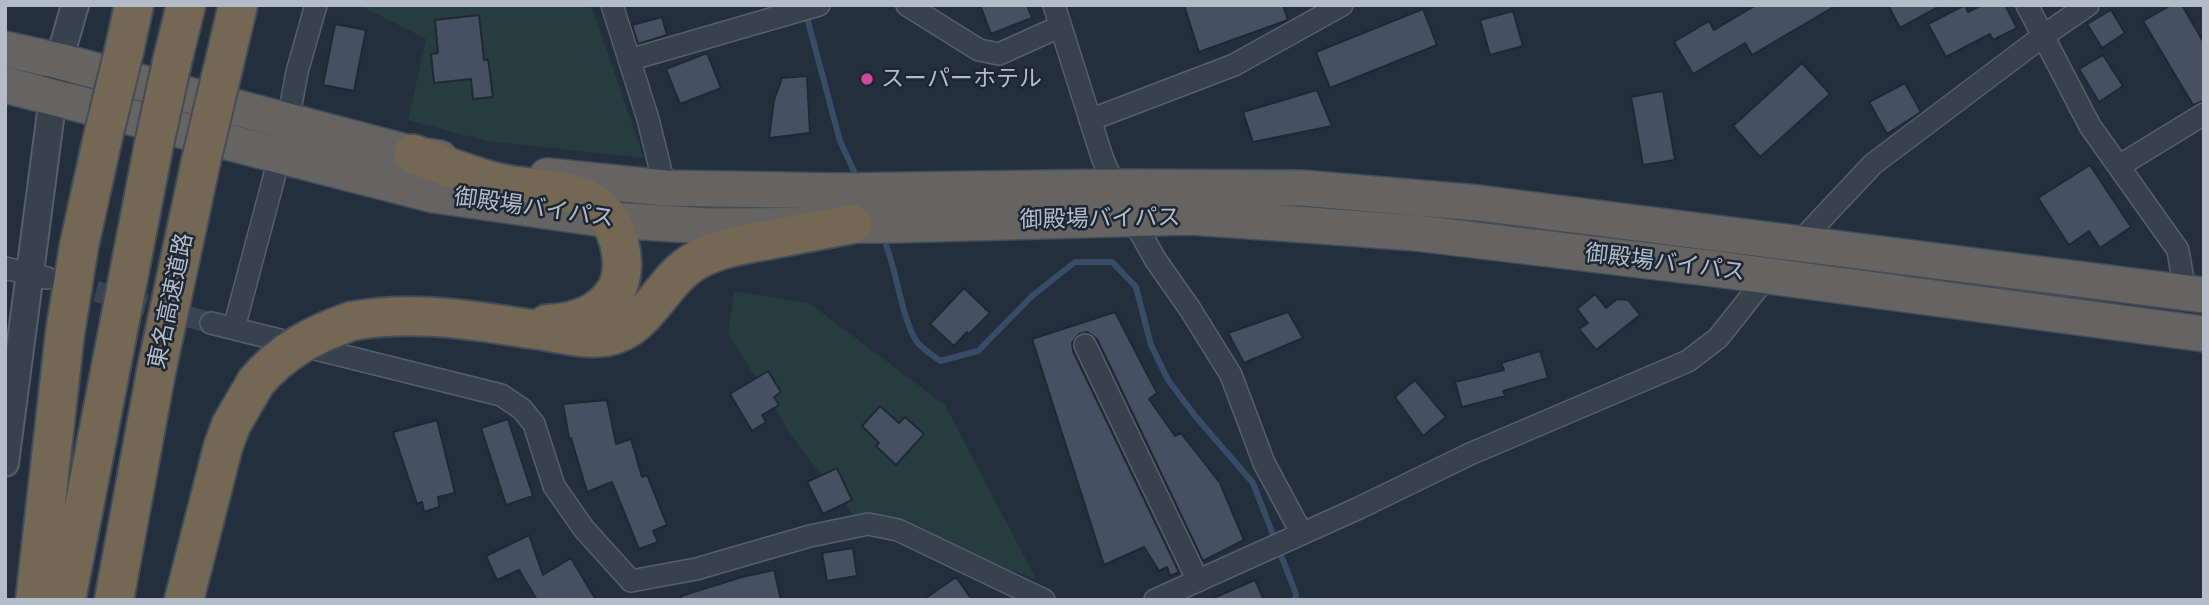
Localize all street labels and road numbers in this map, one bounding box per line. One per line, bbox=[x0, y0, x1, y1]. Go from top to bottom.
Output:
street label: 御殿場バイパス bbox=[452, 183, 616, 233]
street label: 御殿場バイパス bbox=[1019, 204, 1181, 234]
street label: 東名高速道路 bbox=[143, 231, 199, 371]
street label: 御殿場バイパス bbox=[1583, 239, 1747, 287]

